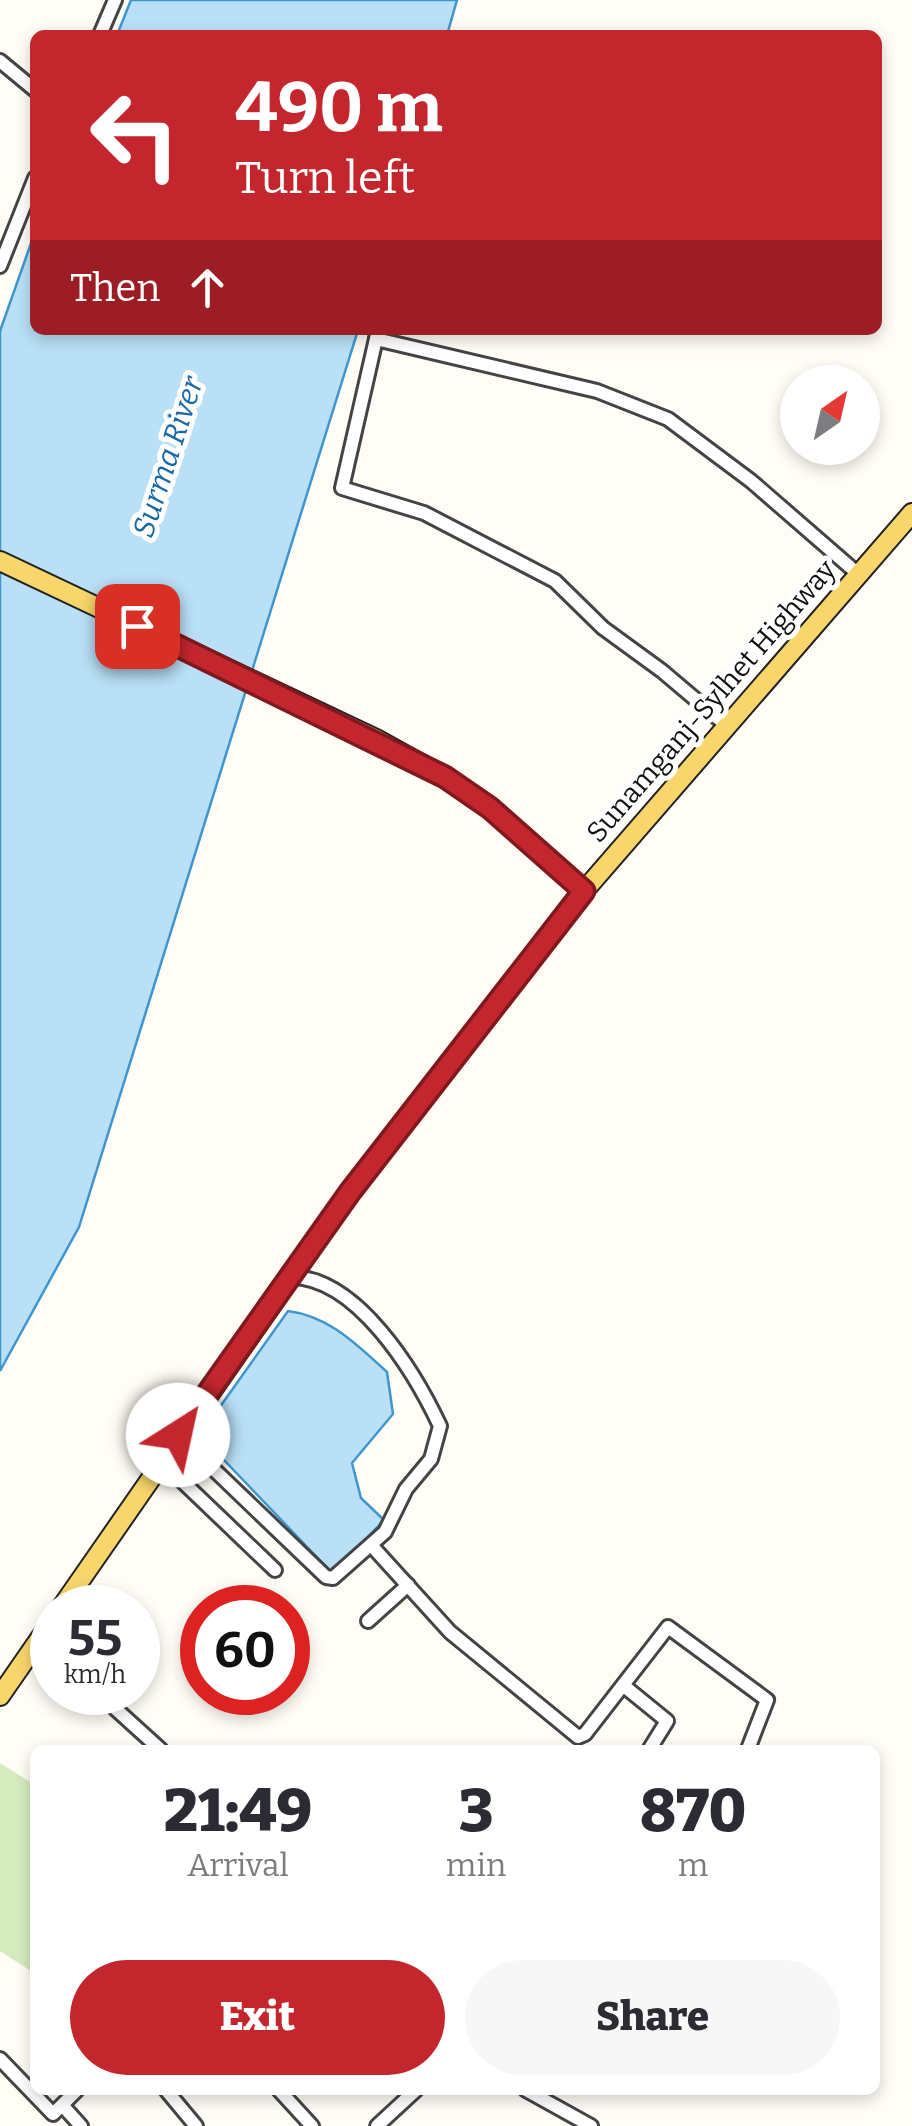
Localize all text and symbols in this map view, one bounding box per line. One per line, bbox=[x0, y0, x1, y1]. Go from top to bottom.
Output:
text: 490 m bbox=[235, 66, 443, 150]
icon: left bbox=[70, 70, 200, 200]
text: Turn left bbox=[235, 151, 415, 205]
icon: ahead bbox=[180, 260, 235, 315]
text: Then bbox=[70, 265, 160, 311]
north arrow bbox=[780, 365, 880, 465]
map controls bbox=[780, 365, 880, 465]
water label: Surma River bbox=[125, 370, 211, 542]
street label: Sunamganj-Sylhet Highway bbox=[580, 553, 843, 849]
pin bbox=[95, 584, 180, 669]
icon: arrive bbox=[110, 599, 165, 654]
position arrow bbox=[126, 1383, 230, 1487]
speed limit sign: 60 bbox=[180, 1585, 310, 1715]
text: 55 bbox=[68, 1608, 122, 1668]
text: km/h bbox=[64, 1660, 126, 1690]
text: 21:49 bbox=[164, 1775, 312, 1847]
text: 3 bbox=[459, 1775, 493, 1847]
text: 870 bbox=[640, 1775, 746, 1847]
text: Arrival bbox=[187, 1846, 289, 1884]
text: min bbox=[446, 1846, 506, 1884]
text: m bbox=[678, 1846, 708, 1884]
button: Exit bbox=[70, 1960, 445, 2075]
button: Share bbox=[465, 1960, 840, 2075]

